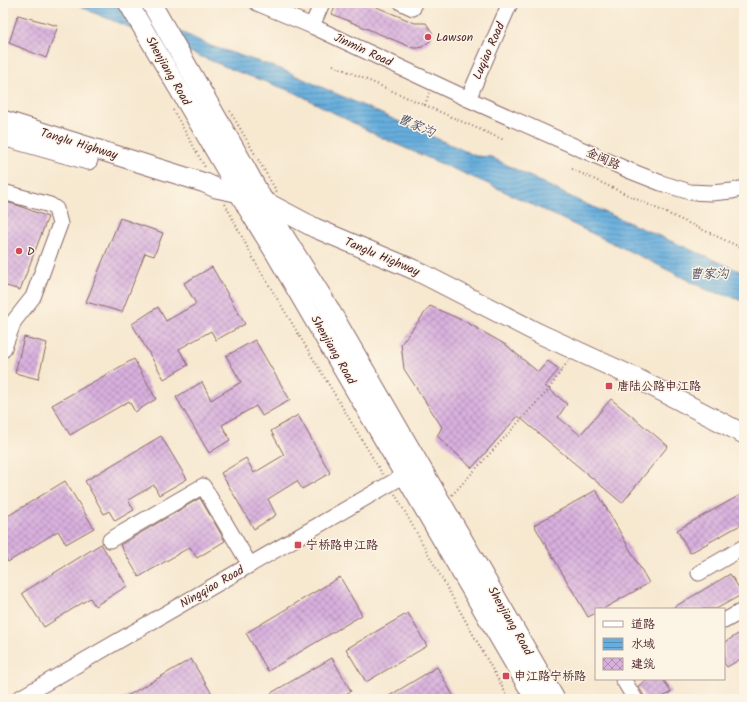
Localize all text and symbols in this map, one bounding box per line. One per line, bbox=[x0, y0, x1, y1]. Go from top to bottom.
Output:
street label: Luqiao Road bbox=[468, 18, 510, 83]
street label: Jinmin Road bbox=[331, 28, 396, 72]
place label: Lawson bbox=[436, 28, 473, 47]
marker: Lawson bbox=[423, 32, 433, 42]
street label: Shenjiang Road bbox=[140, 33, 196, 110]
water label: 曹家沟 bbox=[394, 108, 439, 144]
street label: Tanglu Highway bbox=[38, 123, 120, 165]
street label: 金闽路 bbox=[583, 143, 623, 175]
street label: Tanglu Highway bbox=[341, 233, 423, 282]
place label: D bbox=[27, 242, 35, 261]
marker: D bbox=[14, 246, 24, 256]
water label: 曹家沟 bbox=[689, 264, 729, 285]
street label: Shenjiang Road bbox=[305, 312, 361, 389]
place label: 唐陆公路申江路 bbox=[617, 377, 701, 396]
marker: 唐陆公路申江路 bbox=[604, 381, 614, 391]
place label: 宁桥路申江路 bbox=[306, 536, 378, 555]
marker: 宁桥路申江路 bbox=[293, 540, 303, 550]
street label: Ningqiao Road bbox=[176, 560, 249, 613]
street label: Shenjiang Road bbox=[482, 583, 538, 660]
legend bbox=[595, 608, 725, 680]
text: 道路 bbox=[631, 615, 655, 634]
text: 水域 bbox=[631, 635, 655, 654]
text: 建筑 bbox=[631, 655, 655, 674]
place label: 申江路宁桥路 bbox=[514, 667, 586, 686]
marker: 申江路宁桥路 bbox=[501, 671, 511, 681]

